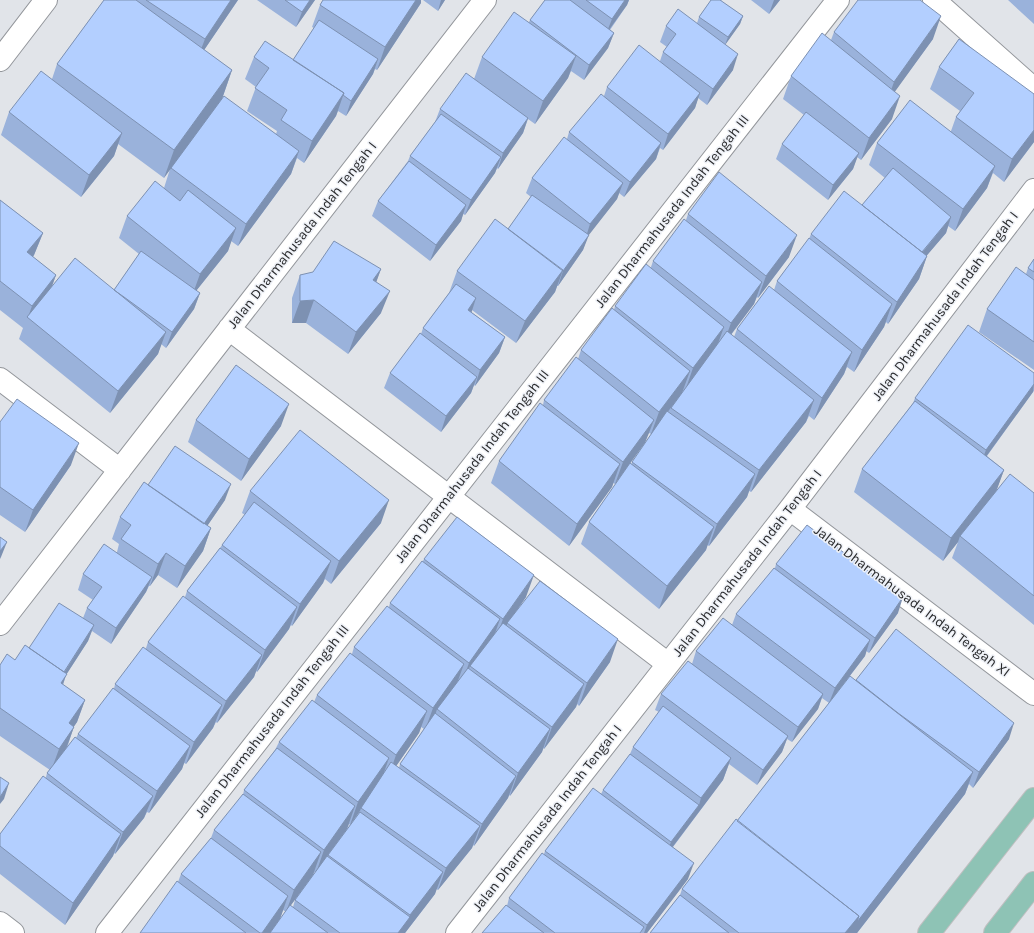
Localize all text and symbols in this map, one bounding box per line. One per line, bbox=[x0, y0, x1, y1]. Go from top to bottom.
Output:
street label: Jalan Dharmahusada Indah Tengah III bbox=[591, 111, 753, 311]
street label: Jalan Dharmahusada Indah Tengah I bbox=[224, 138, 380, 332]
street label: Jalan Dharmahusada Indah Tengah I bbox=[868, 208, 1022, 404]
street label: Jalan Dharmahusada Indah Tengah III bbox=[391, 366, 553, 566]
street label: Jalan Dharmahusada Indah Tengah I bbox=[669, 466, 825, 660]
street label: Jalan Dharmahusada Indah Tengah XI bbox=[811, 522, 1013, 680]
street label: Jalan Dharmahusada Indah Tengah III bbox=[191, 621, 353, 821]
street label: Jalan Dharmahusada Indah Tengah I bbox=[469, 721, 625, 915]

